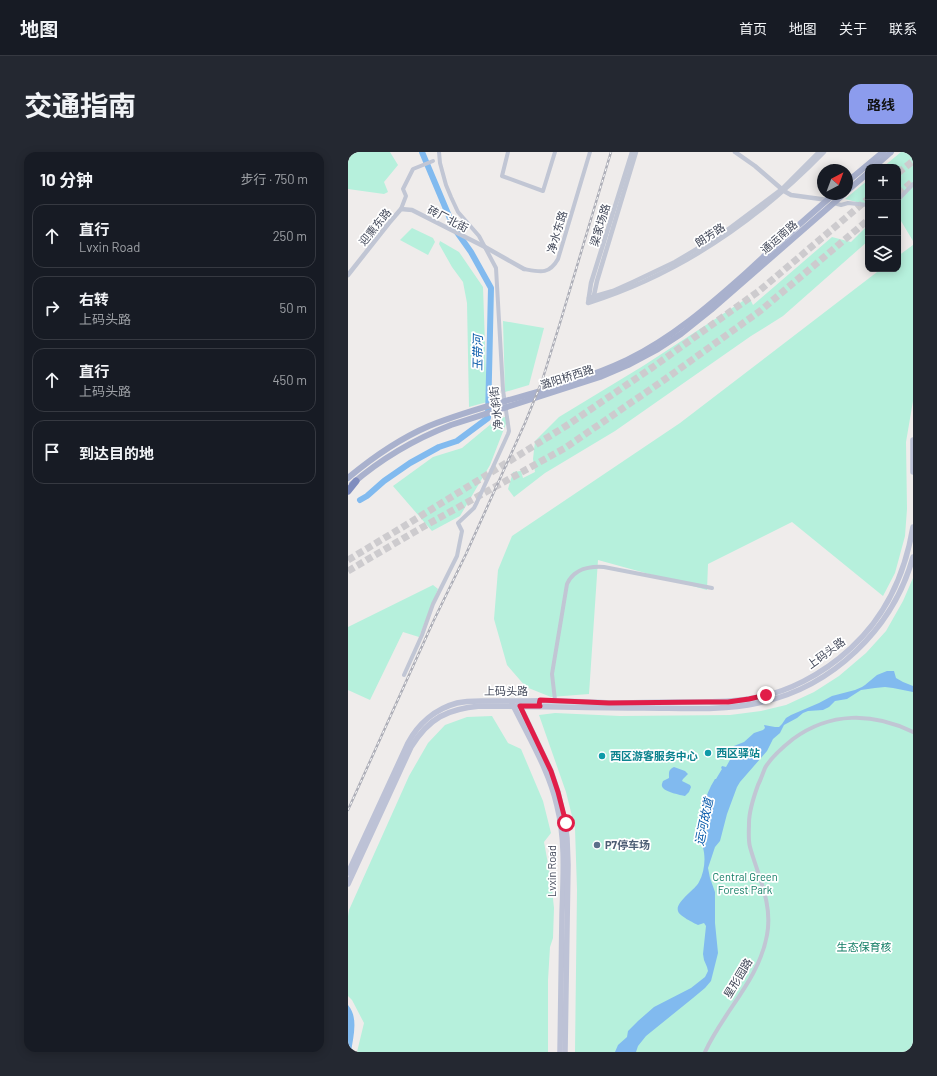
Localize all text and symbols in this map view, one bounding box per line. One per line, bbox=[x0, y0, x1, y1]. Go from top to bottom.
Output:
text: 地图 bbox=[20, 17, 58, 40]
text: 首页 bbox=[739, 20, 767, 37]
text: 地图 bbox=[789, 20, 817, 37]
text: 关于 bbox=[839, 20, 867, 37]
text: 联系 bbox=[889, 20, 917, 37]
button: 路线 bbox=[849, 84, 913, 124]
text: 交通指南 bbox=[24, 88, 136, 122]
north arrow bbox=[817, 164, 853, 200]
map controls bbox=[865, 164, 901, 272]
button: + bbox=[865, 164, 901, 200]
text: 10 分钟 bbox=[40, 169, 93, 189]
text: 步行 · 750 m bbox=[241, 171, 308, 187]
button: − bbox=[865, 200, 901, 236]
street label: 梁家场路 bbox=[587, 202, 612, 248]
street label: 砖厂北街 bbox=[426, 203, 471, 234]
street label: 迎熏东路 bbox=[356, 205, 394, 248]
street label: 净水东路 bbox=[544, 209, 569, 255]
street label: 通运南路 bbox=[758, 217, 800, 256]
text: 直行 bbox=[79, 220, 109, 238]
street label: 朗芳路 bbox=[692, 220, 727, 249]
icon: ahead bbox=[41, 225, 63, 247]
text: 250 m bbox=[273, 228, 307, 244]
button: layers bbox=[865, 236, 901, 272]
text: Lvxin Road bbox=[79, 239, 140, 255]
text: 右转 bbox=[79, 290, 109, 308]
icon: right bbox=[41, 297, 63, 319]
text: 50 m bbox=[280, 300, 307, 316]
text: 上码头路 bbox=[79, 311, 131, 327]
water label: 玉带河 bbox=[470, 333, 484, 371]
text: 直行 bbox=[79, 362, 109, 380]
street label: 潞阳桥西路 bbox=[539, 362, 595, 391]
icon: ahead bbox=[41, 369, 63, 391]
text: 450 m bbox=[272, 372, 307, 388]
text: 上码头路 bbox=[79, 383, 131, 399]
street label: 净水斜街 bbox=[487, 385, 504, 431]
icon: arrive bbox=[41, 441, 63, 463]
text: 到达目的地 bbox=[79, 444, 154, 462]
street label: 上码头路 bbox=[804, 634, 847, 671]
street label: 上码头路 bbox=[484, 684, 528, 697]
route end bbox=[757, 686, 775, 704]
place label: 西区驿站 bbox=[716, 746, 760, 759]
marker: 西区驿站 bbox=[703, 748, 713, 758]
place label: 西区游客服务中心 bbox=[610, 749, 698, 762]
marker: 西区游客服务中心 bbox=[597, 751, 607, 761]
water label: 运河故道 bbox=[691, 795, 715, 847]
route start bbox=[557, 814, 575, 832]
place label: P7停车场 bbox=[605, 838, 650, 851]
marker: P7停车场 bbox=[592, 840, 602, 850]
street label: Lvxin Road bbox=[545, 845, 558, 897]
park label: Central Green Forest Park bbox=[712, 870, 778, 896]
park label: 生态保育核 bbox=[837, 940, 892, 953]
street label: 星形园路 bbox=[721, 956, 754, 1000]

